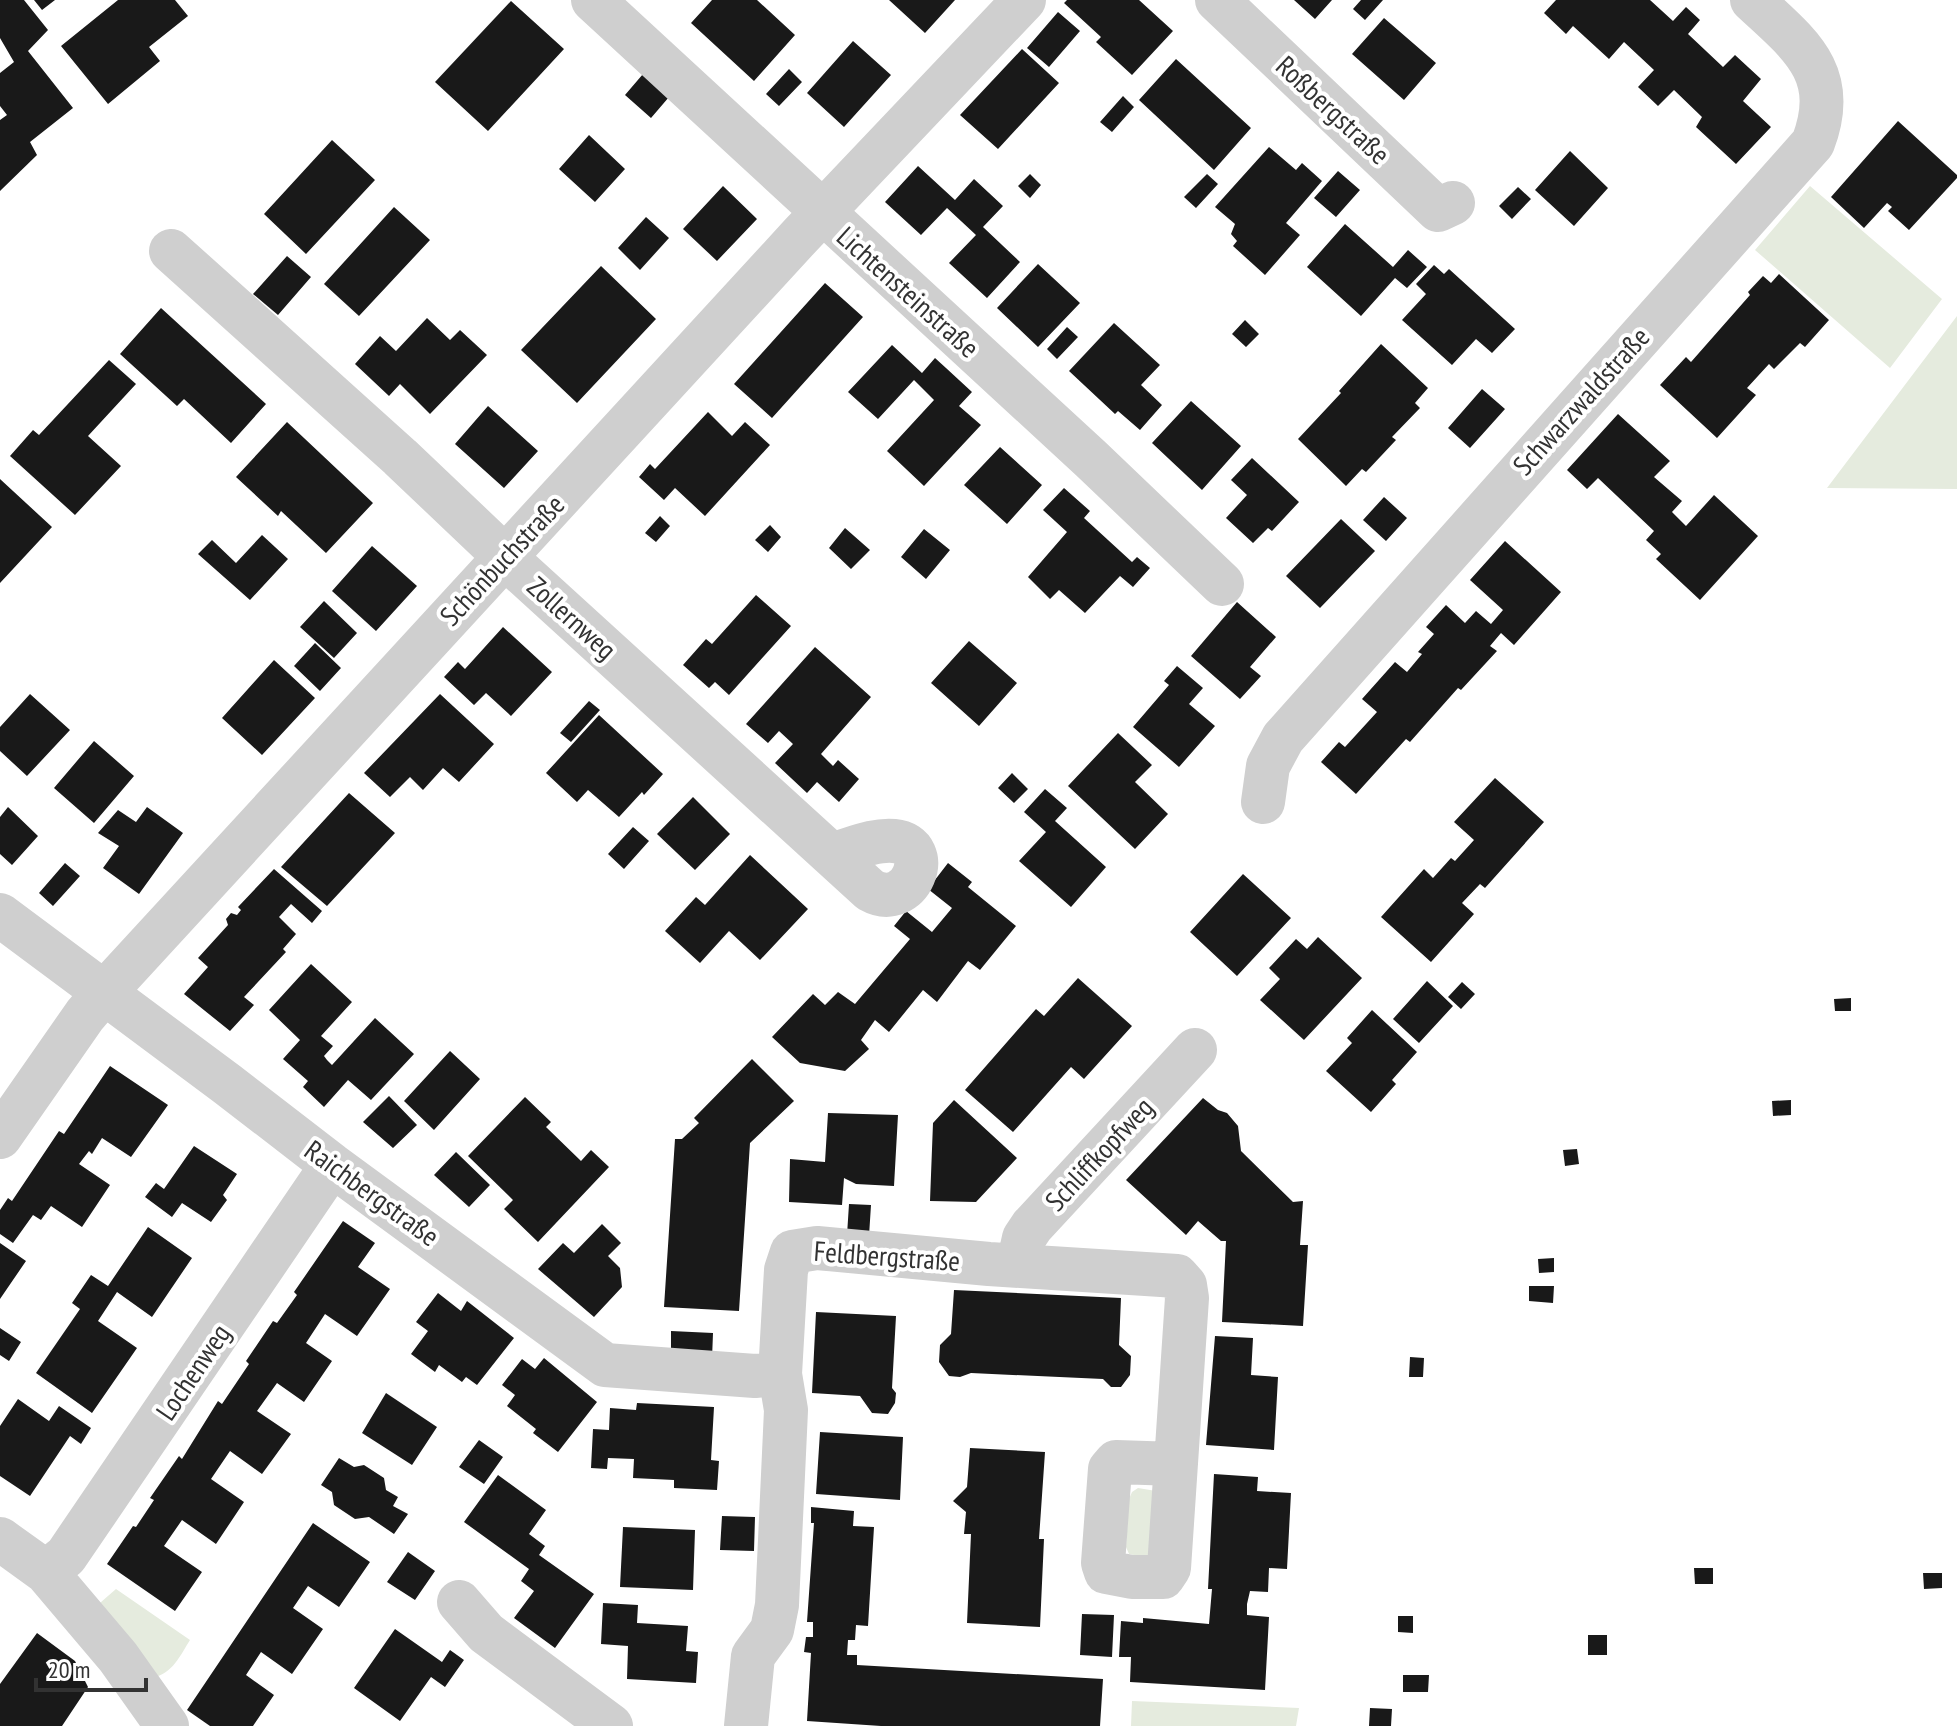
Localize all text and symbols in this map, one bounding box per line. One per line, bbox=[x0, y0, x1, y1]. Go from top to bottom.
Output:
street label: Roßbergstraße bbox=[1268, 47, 1398, 172]
street label: Lichtensteinstraße bbox=[829, 218, 987, 365]
street label: Schwarzwaldstraße bbox=[1504, 319, 1657, 483]
street label: Schönbuchstraße bbox=[431, 486, 572, 633]
street label: Zollernweg bbox=[520, 568, 625, 667]
street label: Schliffkopfweg bbox=[1036, 1089, 1161, 1218]
street label: Raichbergstraße bbox=[298, 1131, 447, 1254]
street label: Feldbergstraße bbox=[813, 1232, 961, 1279]
street label: Lochenweg bbox=[147, 1316, 238, 1427]
scale bar bbox=[36, 1642, 146, 1692]
text: 20 m bbox=[48, 1654, 90, 1685]

